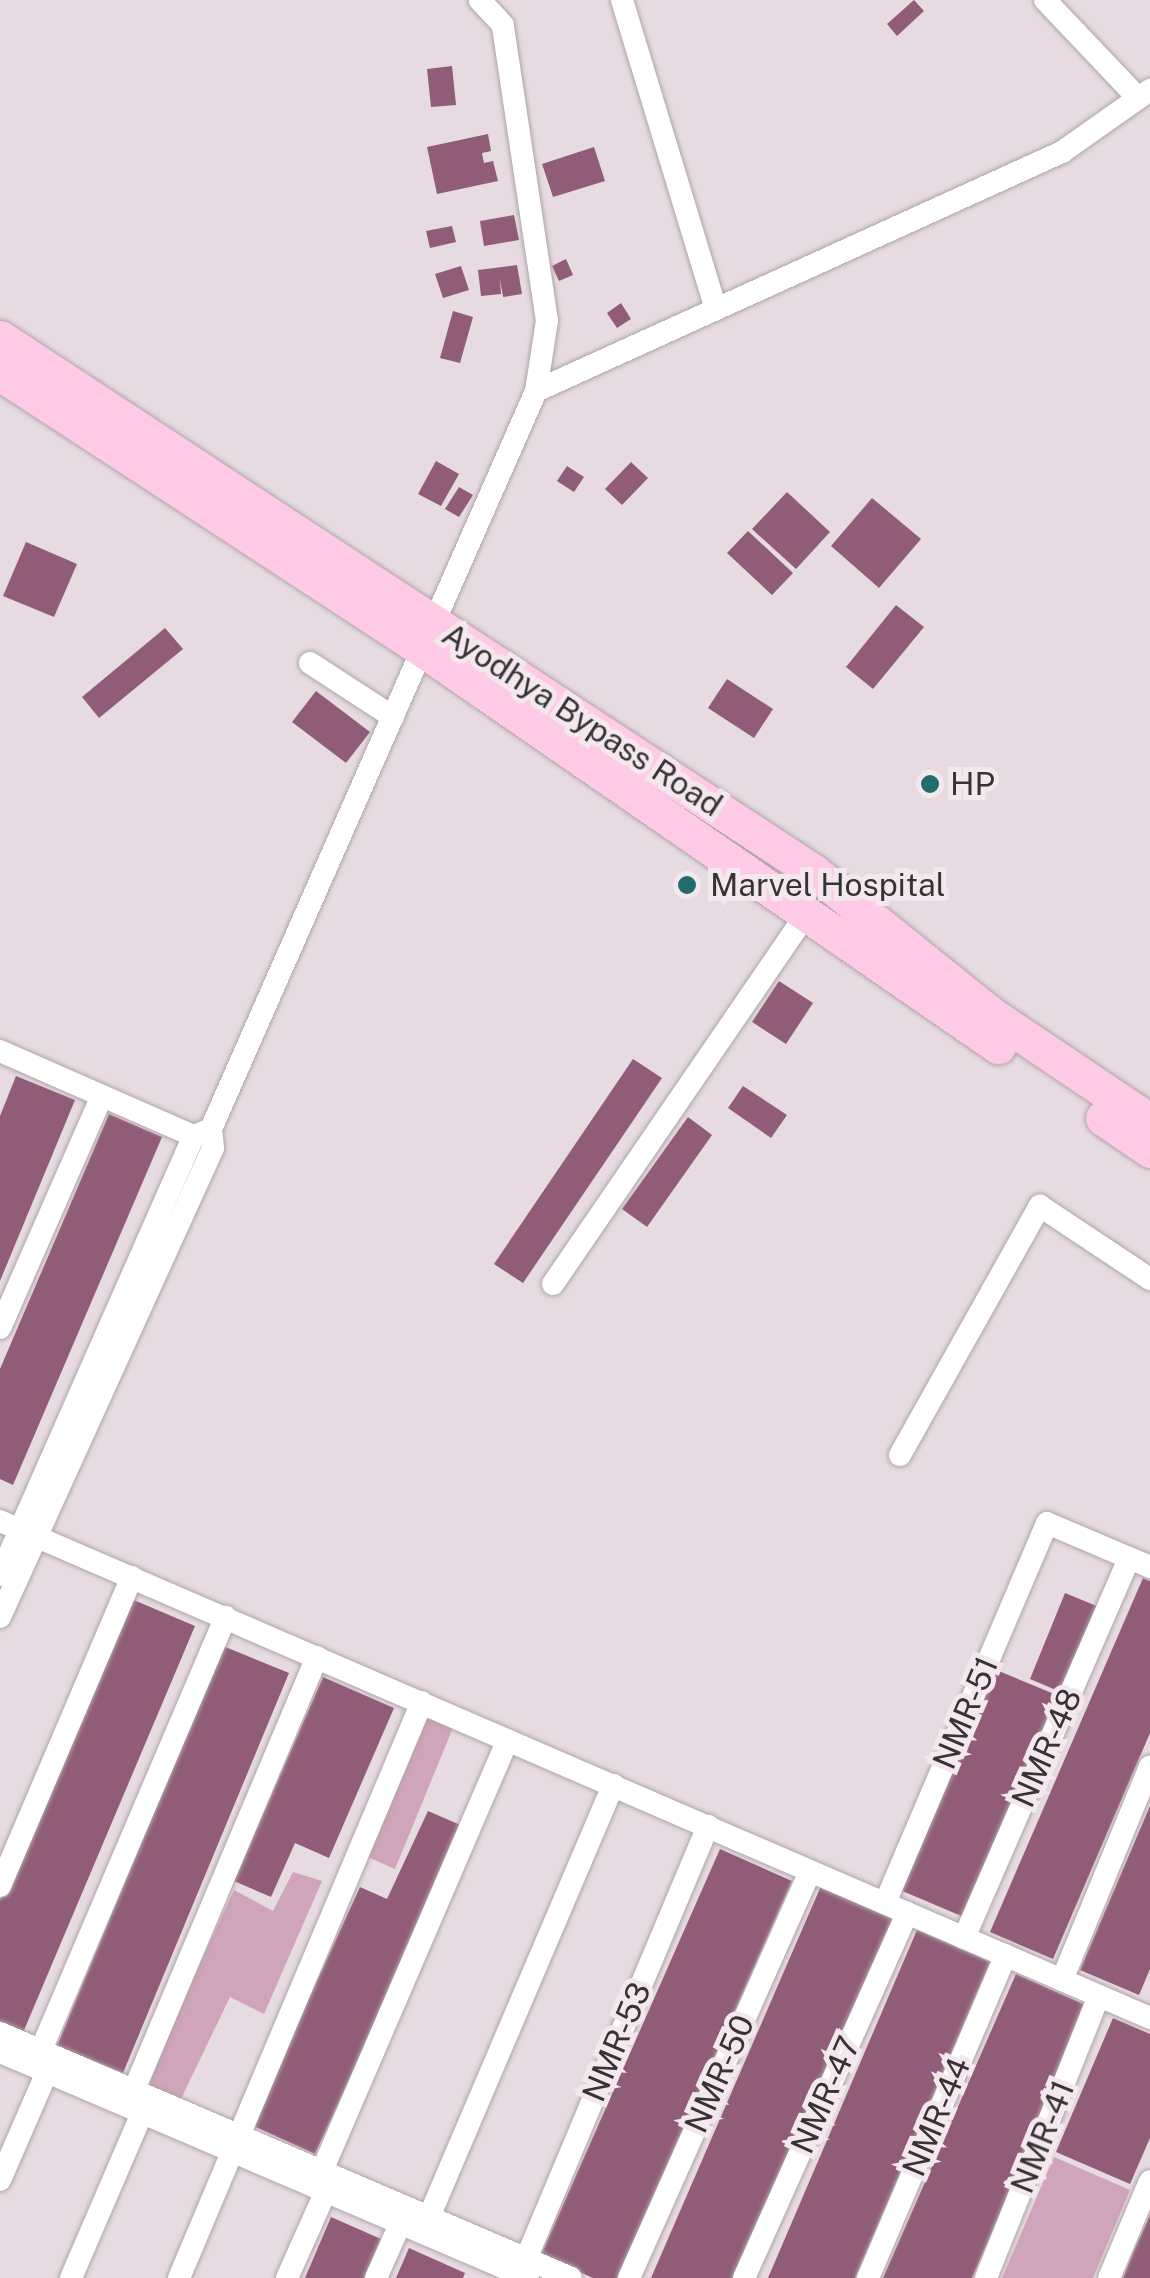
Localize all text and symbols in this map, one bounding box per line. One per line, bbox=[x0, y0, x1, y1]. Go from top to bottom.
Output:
street label: Ayodhya Bypass Road bbox=[435, 615, 729, 825]
place label: HP bbox=[950, 765, 995, 803]
marker: HP bbox=[919, 773, 941, 795]
place label: Marvel Hospital bbox=[710, 866, 945, 904]
marker: Marvel Hospital bbox=[674, 872, 700, 898]
street label: NMR-51 bbox=[925, 1651, 1007, 1775]
street label: NMR-48 bbox=[1004, 1683, 1090, 1813]
street label: NMR-53 bbox=[575, 1977, 659, 2107]
street label: NMR-50 bbox=[677, 2009, 763, 2139]
street label: NMR-47 bbox=[783, 2030, 869, 2160]
street label: NMR-44 bbox=[895, 2052, 979, 2182]
street label: NMR-41 bbox=[1003, 2075, 1083, 2199]

